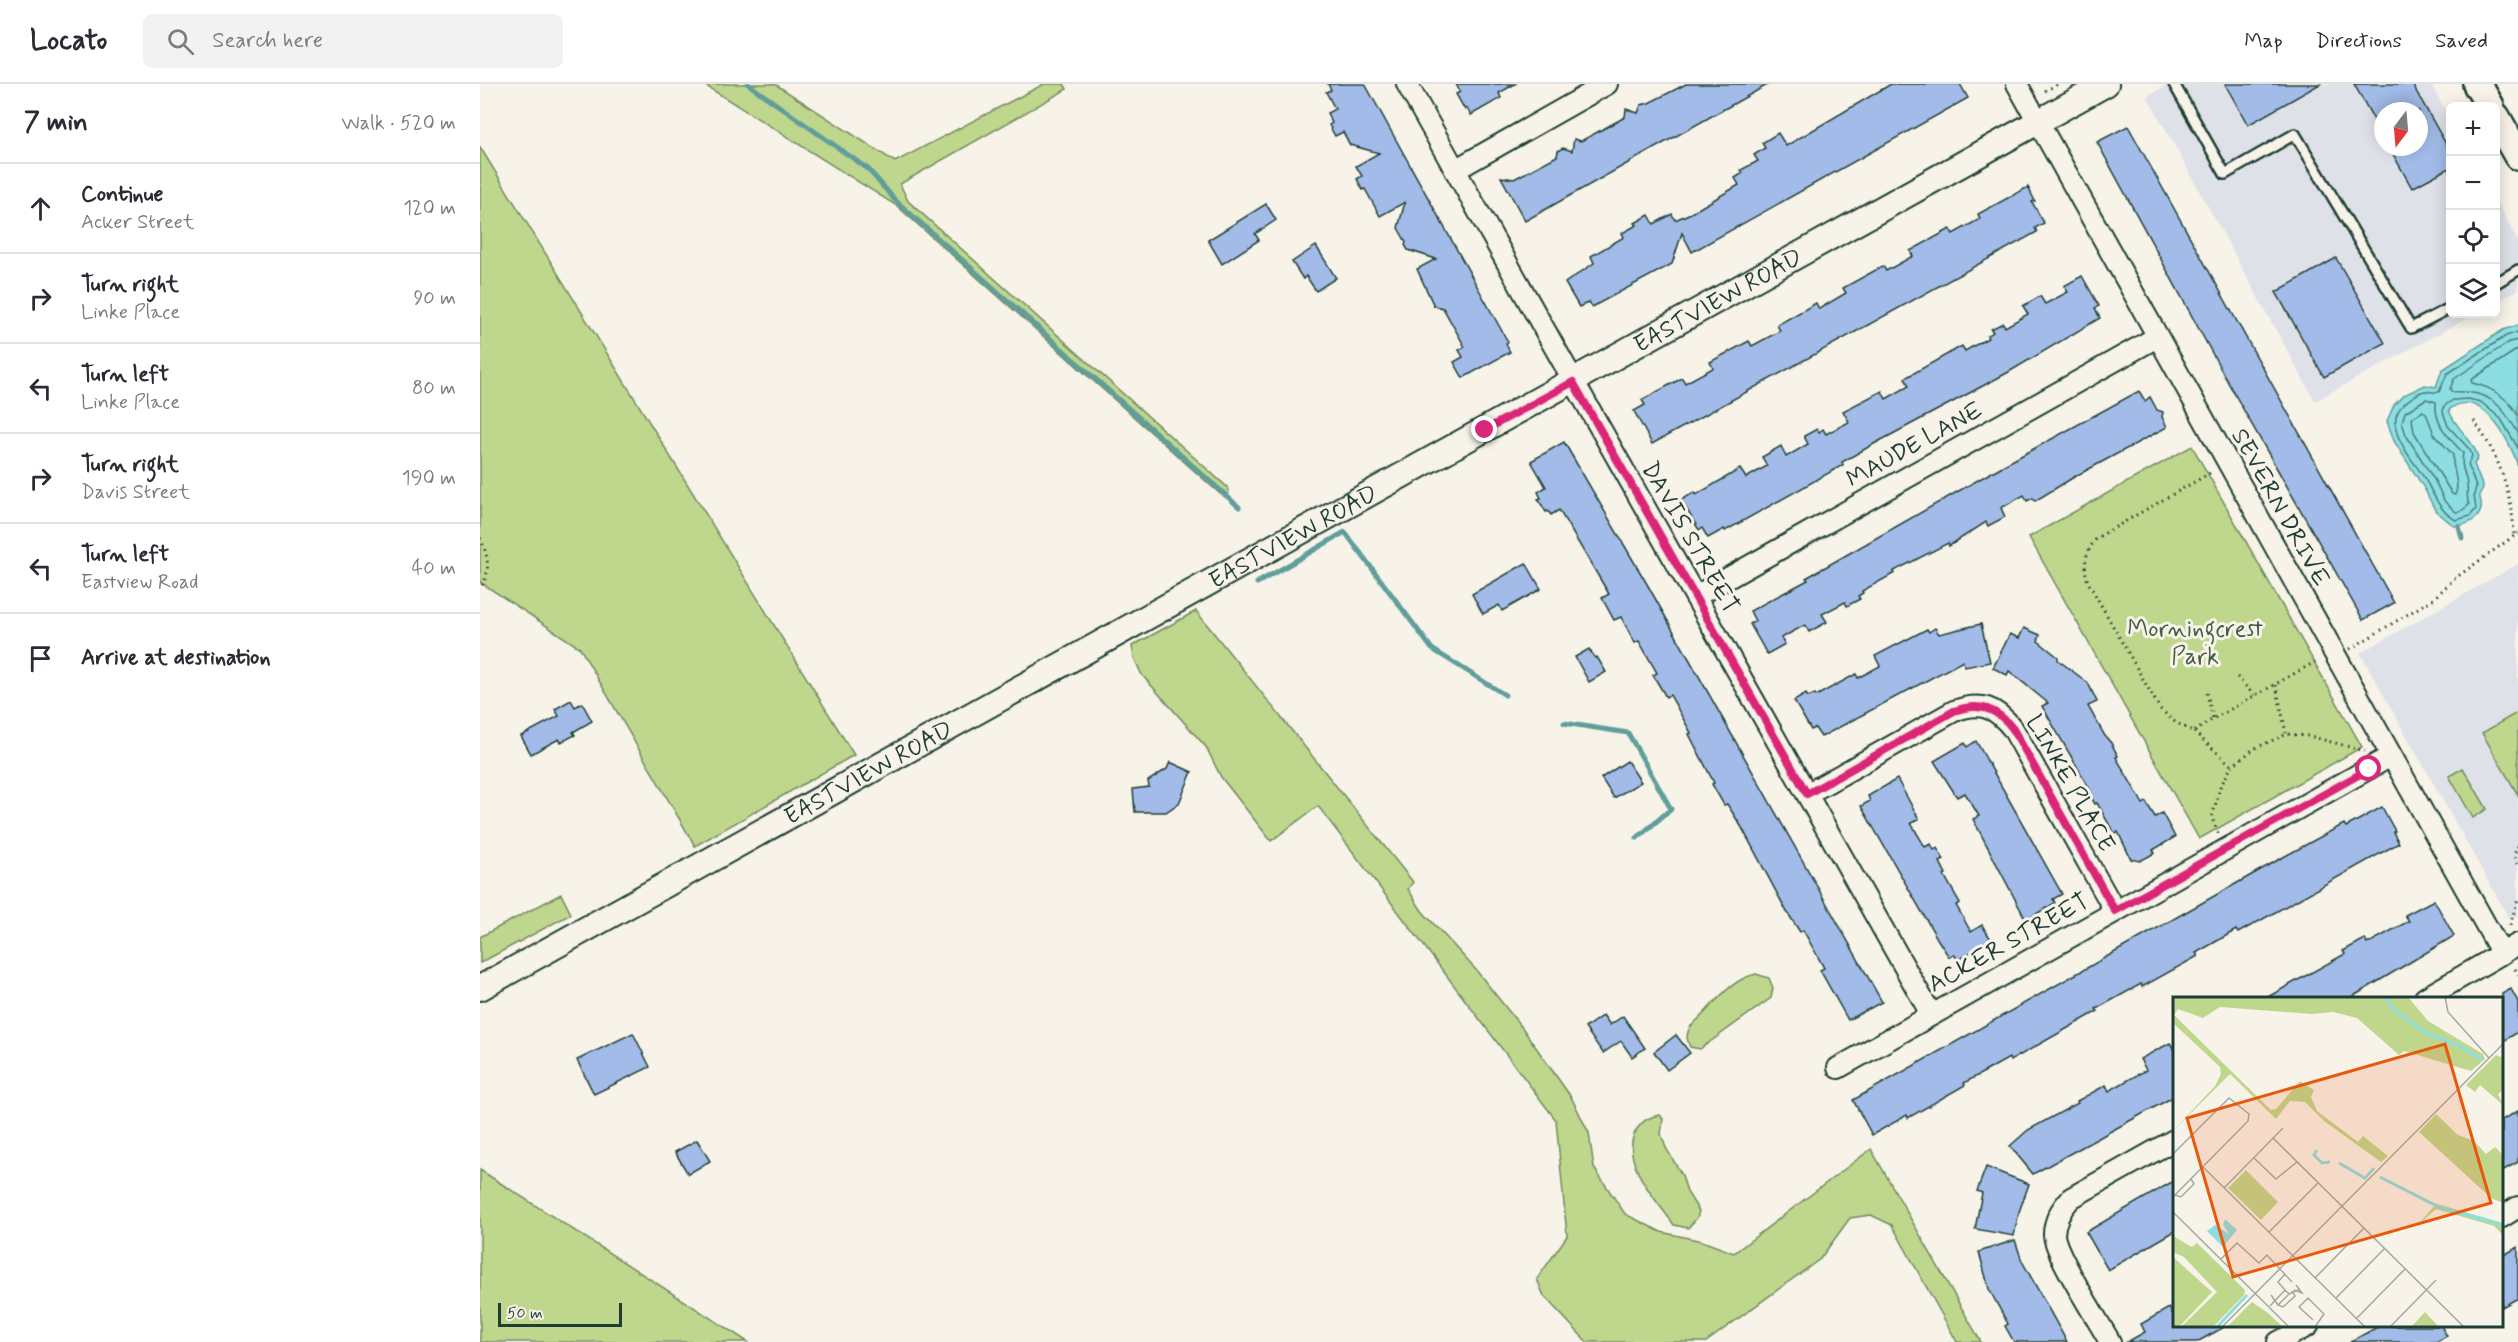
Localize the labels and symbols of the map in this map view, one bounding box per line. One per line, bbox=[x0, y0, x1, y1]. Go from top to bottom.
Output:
north arrow bbox=[2374, 102, 2428, 156]
street label: EASTVIEW ROAD bbox=[1629, 242, 1808, 361]
street label: MAUDE LANE bbox=[1841, 395, 1988, 495]
route end bbox=[1471, 416, 1497, 442]
street label: SEVERN DRIVE bbox=[2223, 423, 2336, 592]
street label: DAVIS STREET bbox=[1634, 456, 1746, 619]
street label: EASTVIEW ROAD bbox=[1204, 478, 1383, 597]
park label: Morningcrest Park bbox=[2127, 614, 2263, 673]
street label: LINKE PLACE bbox=[2018, 710, 2121, 858]
street label: EASTVIEW ROAD bbox=[779, 714, 959, 833]
route start bbox=[2355, 755, 2381, 781]
street label: ACKER STREET bbox=[1923, 886, 2095, 1000]
inset map bbox=[2173, 997, 2503, 1327]
scale bar bbox=[498, 1300, 622, 1328]

